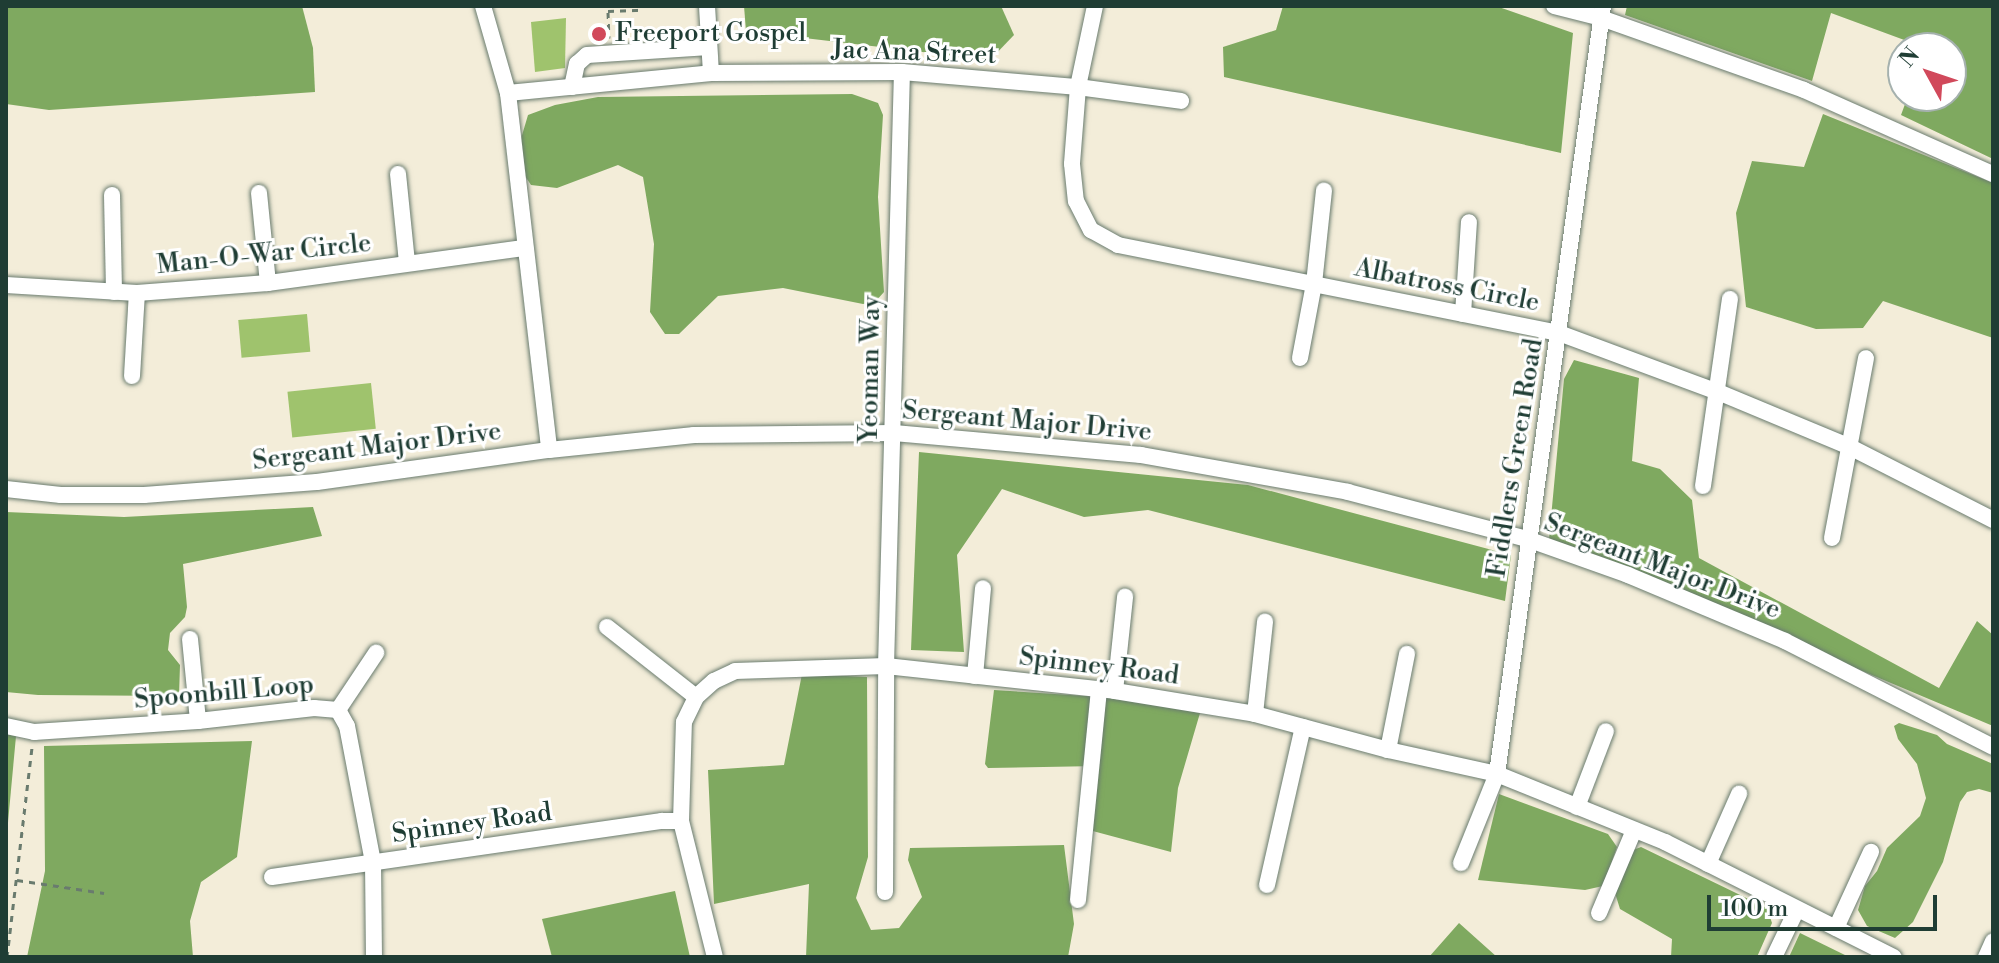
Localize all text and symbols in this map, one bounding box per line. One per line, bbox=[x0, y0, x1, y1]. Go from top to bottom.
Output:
place label: Freeport Gospel bbox=[615, 18, 806, 50]
marker: Freeport Gospel bbox=[590, 25, 608, 43]
north arrow bbox=[1887, 32, 1967, 112]
street label: Jac Ana Street bbox=[831, 35, 997, 71]
text: N bbox=[1894, 42, 1926, 73]
street label: Man-O-War Circle bbox=[155, 228, 373, 282]
street label: Albatross Circle bbox=[1352, 253, 1542, 319]
street label: Yeoman Way bbox=[854, 295, 888, 443]
street label: Fiddlers Green Road bbox=[1482, 336, 1550, 580]
street label: Sergeant Major Drive bbox=[901, 396, 1153, 448]
street label: Sergeant Major Drive bbox=[251, 416, 503, 478]
street label: Sergeant Major Drive bbox=[1539, 508, 1785, 626]
street label: Spinney Road bbox=[1017, 642, 1181, 692]
street label: Spoonbill Loop bbox=[133, 670, 315, 716]
street label: Spinney Road bbox=[390, 797, 554, 851]
scale bar bbox=[1711, 879, 1941, 929]
text: 100 m bbox=[1721, 894, 1788, 924]

